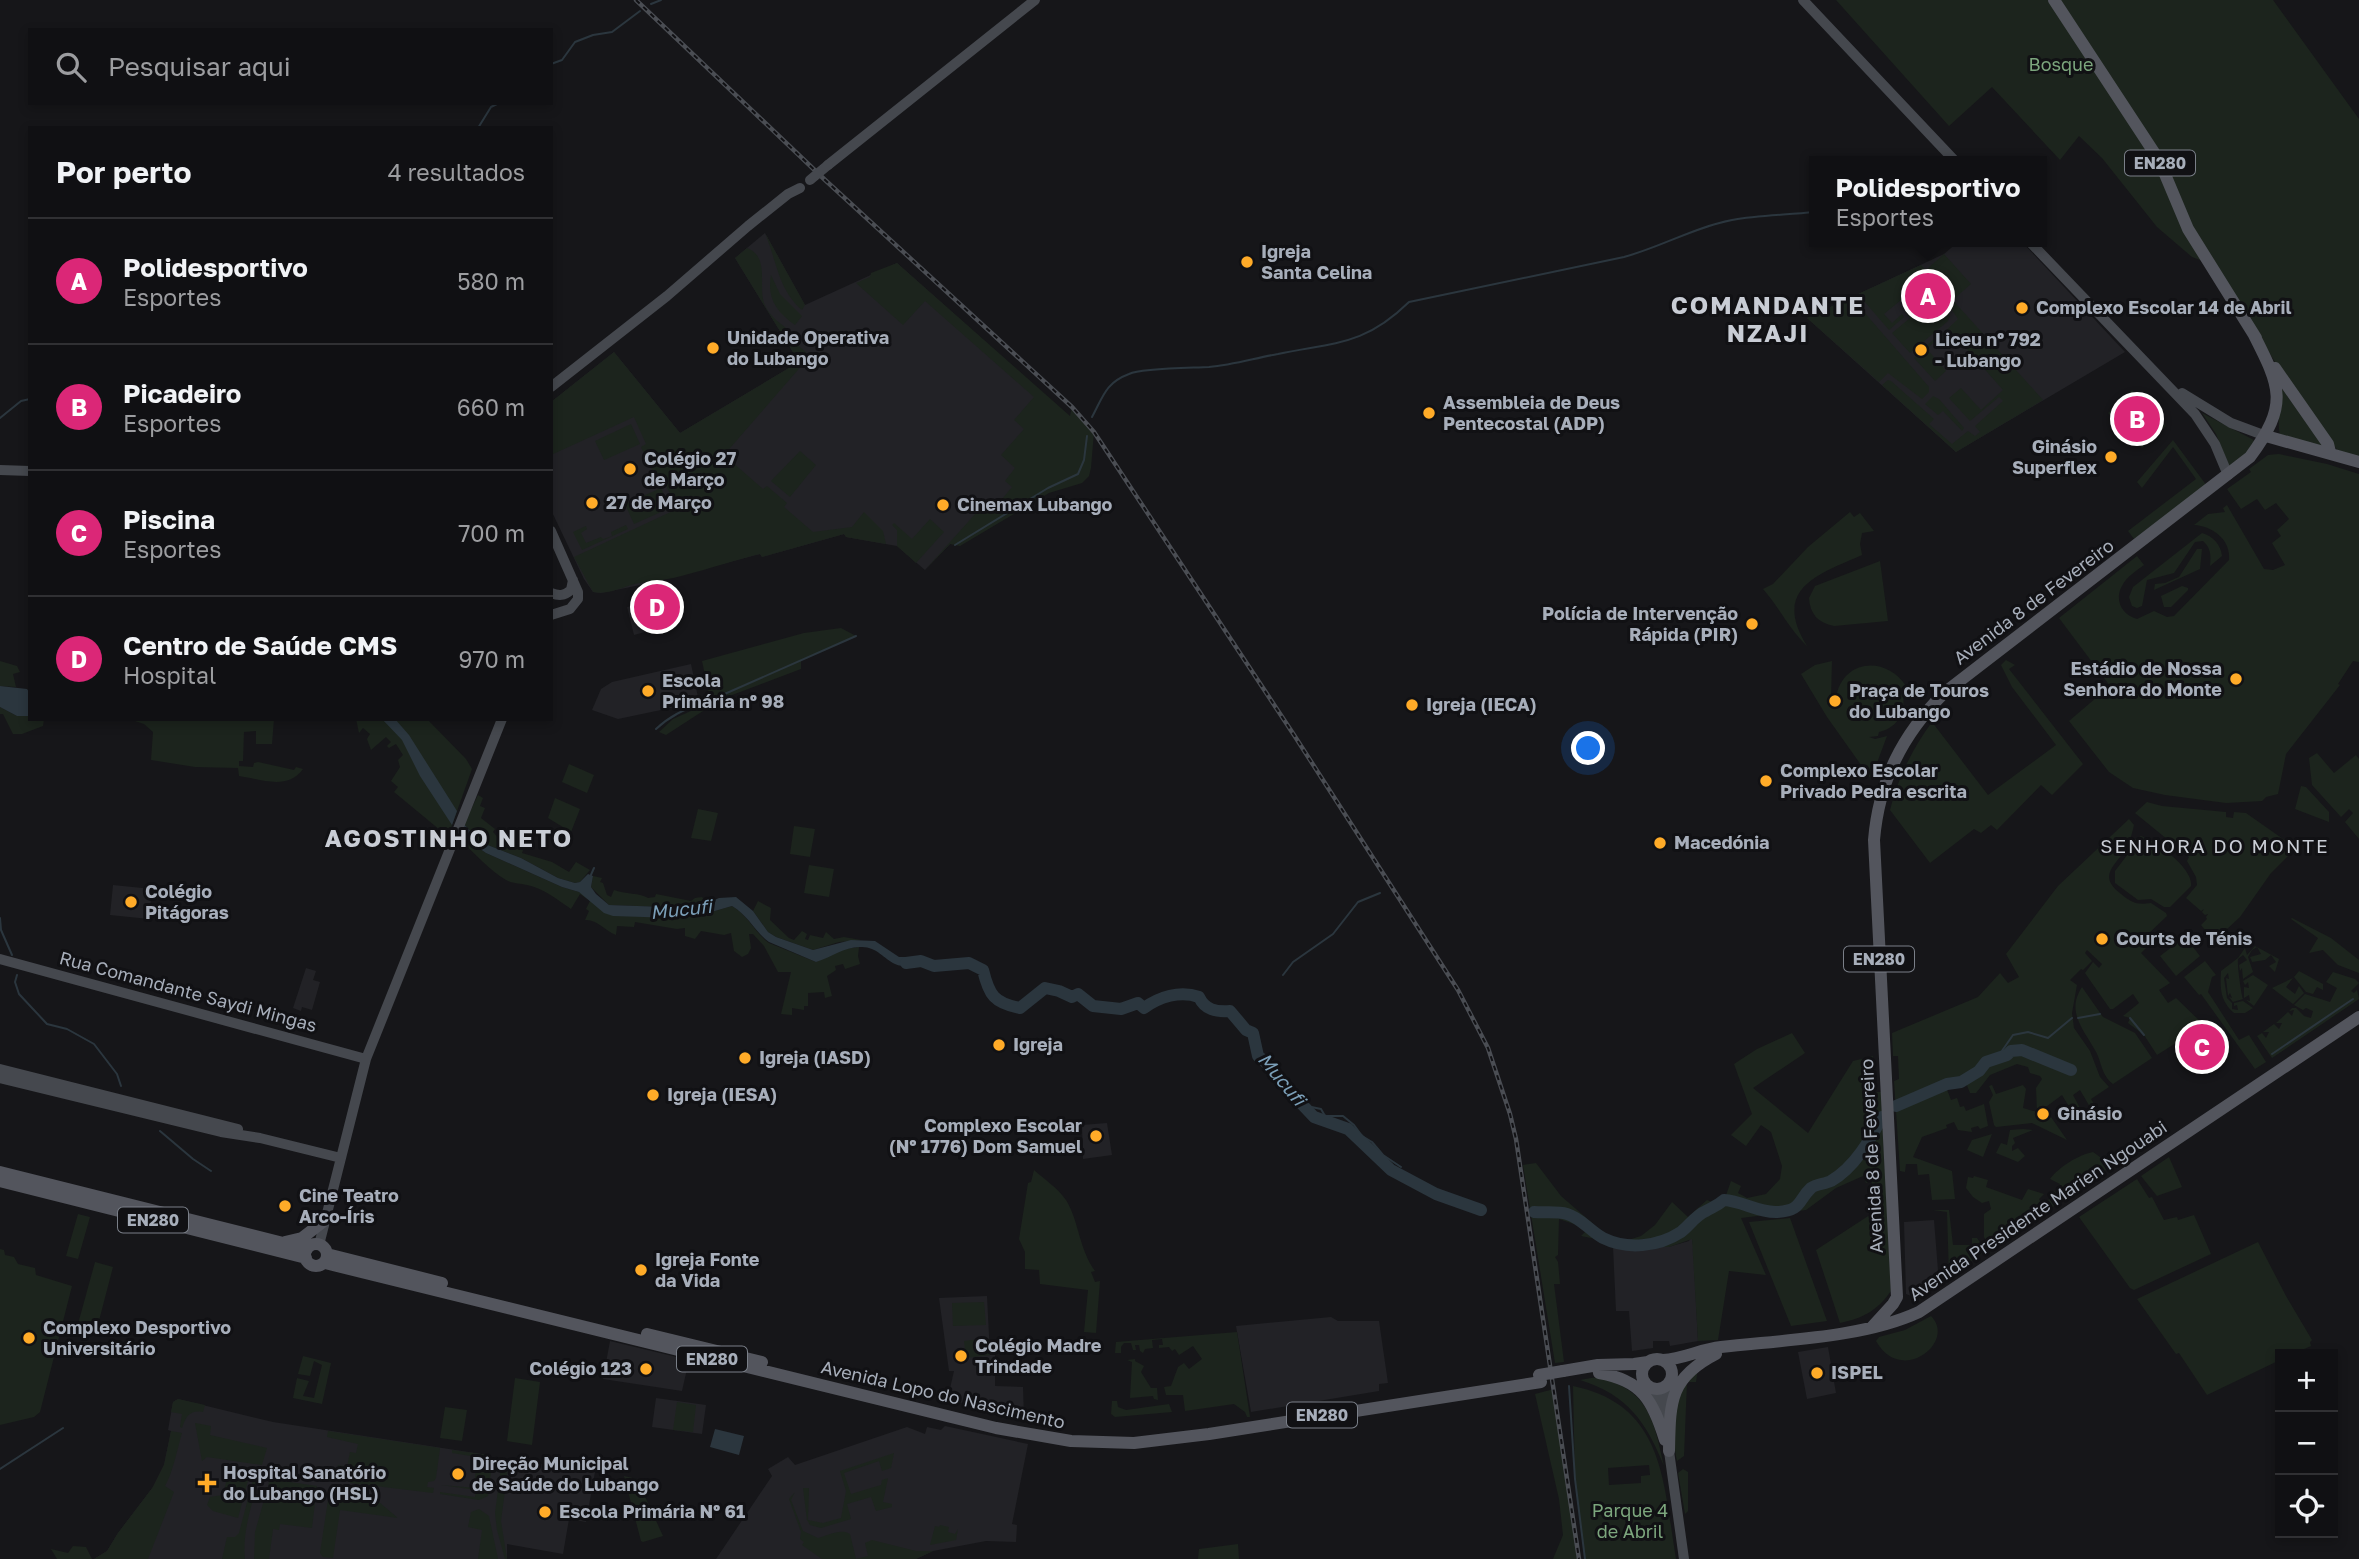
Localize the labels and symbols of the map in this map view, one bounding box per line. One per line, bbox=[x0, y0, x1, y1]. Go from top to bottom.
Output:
park label: Bosque bbox=[2029, 53, 2093, 75]
road number: EN280 bbox=[2125, 150, 2195, 176]
place label: Igreja Santa Celina bbox=[1261, 240, 1372, 283]
marker: Igreja Santa Celina bbox=[1239, 254, 1255, 270]
pin: A bbox=[1905, 270, 1951, 322]
district label: COMANDANTE NZAJI bbox=[1671, 290, 1865, 347]
place label: Complexo Escolar 14 de Abril bbox=[2036, 296, 2291, 318]
marker: Complexo Escolar 14 de Abril bbox=[2014, 300, 2030, 316]
place label: Unidade Operativa do Lubango bbox=[727, 326, 889, 369]
place label: Liceu nº 792 - Lubango bbox=[1935, 328, 2041, 371]
marker: Unidade Operativa do Lubango bbox=[705, 340, 721, 356]
marker: Liceu nº 792 - Lubango bbox=[1913, 342, 1929, 358]
place label: Assembleia de Deus Pentecostal (ADP) bbox=[1443, 391, 1620, 434]
pin: B bbox=[2114, 393, 2160, 445]
marker: Assembleia de Deus Pentecostal (ADP) bbox=[1421, 405, 1437, 421]
place label: Ginásio Superflex bbox=[2012, 435, 2098, 478]
place label: Colégio 27 de Março bbox=[644, 447, 736, 490]
marker: Ginásio Superflex bbox=[2103, 449, 2119, 465]
marker: Colégio 27 de Março bbox=[622, 461, 638, 477]
place label: 27 de Março bbox=[606, 491, 712, 513]
place label: Cinemax Lubango bbox=[957, 493, 1113, 515]
marker: 27 de Março bbox=[584, 495, 600, 511]
marker: Cinemax Lubango bbox=[935, 497, 951, 513]
street label: Avenida 8 de Fevereiro bbox=[1949, 534, 2118, 669]
pin: D bbox=[634, 581, 680, 633]
place label: Polícia de Intervenção Rápida (PIR) bbox=[1542, 602, 1738, 645]
marker: Polícia de Intervenção Rápida (PIR) bbox=[1744, 616, 1760, 632]
place label: Estádio de Nossa Senhora do Monte bbox=[2063, 657, 2222, 700]
place label: Escola Primária nº 98 bbox=[662, 669, 784, 712]
marker: Estádio de Nossa Senhora do Monte bbox=[2228, 671, 2244, 687]
place label: Praça de Touros do Lubango bbox=[1849, 679, 1989, 722]
marker: Escola Primária nº 98 bbox=[640, 683, 656, 699]
place label: Igreja (IECA) bbox=[1426, 693, 1537, 715]
marker: Praça de Touros do Lubango bbox=[1827, 693, 1843, 709]
marker: Igreja (IECA) bbox=[1404, 697, 1420, 713]
your location bbox=[1571, 731, 1605, 765]
place label: Complexo Escolar Privado Pedra escrita bbox=[1780, 759, 1967, 802]
marker: Complexo Escolar Privado Pedra escrita bbox=[1758, 773, 1774, 789]
district label: AGOSTINHO NETO bbox=[325, 823, 573, 852]
place label: Macedónia bbox=[1674, 831, 1770, 853]
district label: SENHORA DO MONTE bbox=[2100, 834, 2330, 857]
marker: Macedónia bbox=[1652, 835, 1668, 851]
place label: Colégio Pitágoras bbox=[145, 880, 229, 923]
marker: Colégio Pitágoras bbox=[123, 894, 139, 910]
water label: Mucufi bbox=[649, 894, 715, 923]
place label: Courts de Ténis bbox=[2116, 927, 2252, 949]
marker: Courts de Ténis bbox=[2094, 931, 2110, 947]
street label: Rua Comandante Saydi Mingas bbox=[57, 946, 319, 1036]
road number: EN280 bbox=[1844, 946, 1914, 972]
pin: C bbox=[2179, 1021, 2225, 1073]
place label: Igreja bbox=[1013, 1033, 1063, 1055]
marker: Igreja bbox=[991, 1037, 1007, 1053]
place label: Igreja (IASD) bbox=[759, 1046, 871, 1068]
water label: Mucufi bbox=[1254, 1048, 1312, 1111]
marker: Igreja (IASD) bbox=[737, 1050, 753, 1066]
street label: Avenida 8 de Fevereiro bbox=[1855, 1058, 1887, 1254]
place label: Igreja (IESA) bbox=[667, 1083, 777, 1105]
marker: Igreja (IESA) bbox=[645, 1087, 661, 1103]
place label: Ginásio bbox=[2057, 1102, 2123, 1124]
marker: Ginásio bbox=[2035, 1106, 2051, 1122]
place label: Complexo Escolar (Nº 1776) Dom Samuel bbox=[889, 1114, 1082, 1157]
street label: Avenida Presidente Marien Ngouabi bbox=[1904, 1115, 2171, 1305]
marker: Complexo Escolar (Nº 1776) Dom Samuel bbox=[1088, 1128, 1104, 1144]
place label: Cine Teatro Arco-Íris bbox=[299, 1184, 399, 1227]
marker: Cine Teatro Arco-Íris bbox=[277, 1198, 293, 1214]
road number: EN280 bbox=[118, 1208, 188, 1232]
place label: Igreja Fonte da Vida bbox=[655, 1248, 760, 1291]
marker: Igreja Fonte da Vida bbox=[633, 1262, 649, 1278]
place label: Complexo Desportivo Universitário bbox=[43, 1316, 231, 1359]
marker: Complexo Desportivo Universitário bbox=[21, 1330, 37, 1346]
place label: Colégio Madre Trindade bbox=[975, 1334, 1102, 1377]
road number: EN280 bbox=[677, 1346, 747, 1372]
marker: Colégio Madre Trindade bbox=[953, 1348, 969, 1364]
street label: Avenida Lopo do Nascimento bbox=[819, 1355, 1067, 1433]
place label: Colégio 123 bbox=[529, 1357, 632, 1379]
marker: Colégio 123 bbox=[638, 1361, 654, 1377]
place label: ISPEL bbox=[1831, 1361, 1883, 1383]
marker: ISPEL bbox=[1809, 1365, 1825, 1381]
road number: EN280 bbox=[1287, 1402, 1357, 1428]
place label: Direção Municipal de Saúde do Lubango bbox=[472, 1452, 659, 1495]
place label: Hospital Sanatório do Lubango (HSL) bbox=[223, 1461, 387, 1504]
marker: Direção Municipal de Saúde do Lubango bbox=[450, 1466, 466, 1482]
marker: Hospital Sanatório do Lubango (HSL) bbox=[197, 1473, 217, 1493]
park label: Parque 4 de Abril bbox=[1592, 1499, 1668, 1542]
place label: Escola Primária Nº 61 bbox=[559, 1500, 745, 1522]
marker: Escola Primária Nº 61 bbox=[537, 1504, 553, 1520]

